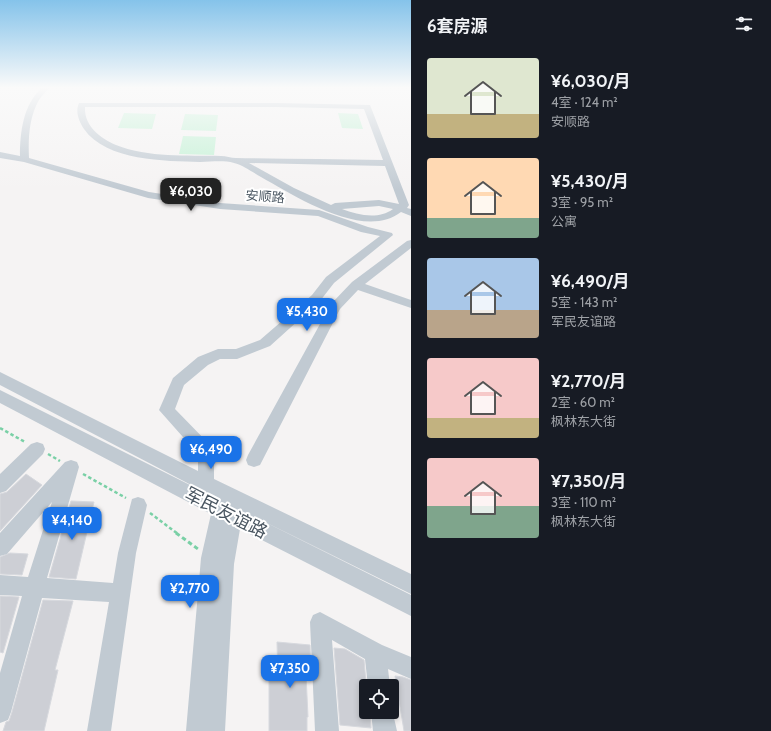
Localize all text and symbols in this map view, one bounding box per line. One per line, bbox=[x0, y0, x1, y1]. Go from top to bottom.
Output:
icon: filters bbox=[733, 13, 755, 35]
text: 6套房源 bbox=[427, 16, 488, 36]
text: ¥6,030/月 bbox=[551, 71, 631, 91]
icon: home bbox=[459, 74, 507, 122]
text: 4室 · 124 m² bbox=[551, 94, 618, 110]
text: 安顺路 bbox=[551, 113, 590, 129]
text: ¥5,430/月 bbox=[551, 171, 629, 191]
icon: home bbox=[459, 174, 507, 222]
pin: ¥6,030 bbox=[158, 178, 224, 212]
text: ¥6,030 bbox=[169, 183, 213, 199]
street label: 安顺路 bbox=[245, 187, 285, 205]
text: 3室 · 95 m² bbox=[551, 194, 613, 210]
text: 公寓 bbox=[551, 213, 577, 229]
text: ¥6,490/月 bbox=[551, 271, 630, 291]
icon: home bbox=[459, 274, 507, 322]
text: 5室 · 143 m² bbox=[551, 294, 617, 310]
pin: ¥5,430 bbox=[274, 298, 340, 332]
text: ¥5,430 bbox=[286, 303, 328, 319]
text: 军民友谊路 bbox=[551, 313, 616, 329]
text: ¥2,770/月 bbox=[551, 371, 626, 391]
icon: home bbox=[459, 374, 507, 422]
text: 2室 · 60 m² bbox=[551, 394, 615, 410]
text: 枫林东大街 bbox=[551, 413, 616, 429]
pin: ¥6,490 bbox=[178, 436, 244, 470]
text: ¥6,490 bbox=[190, 441, 232, 457]
text: ¥7,350/月 bbox=[551, 471, 626, 491]
icon: home bbox=[459, 474, 507, 522]
street label: 军民友谊路 bbox=[181, 483, 271, 543]
text: 3室 · 110 m² bbox=[551, 494, 616, 510]
pin: ¥4,140 bbox=[39, 507, 105, 541]
text: ¥4,140 bbox=[52, 512, 92, 528]
text: 枫林东大街 bbox=[551, 513, 616, 529]
pin: ¥2,770 bbox=[157, 575, 223, 609]
text: ¥2,770 bbox=[170, 580, 210, 596]
pin: ¥7,350 bbox=[257, 655, 323, 689]
text: ¥7,350 bbox=[270, 660, 310, 676]
map controls bbox=[359, 679, 399, 719]
button: locate bbox=[359, 679, 399, 719]

